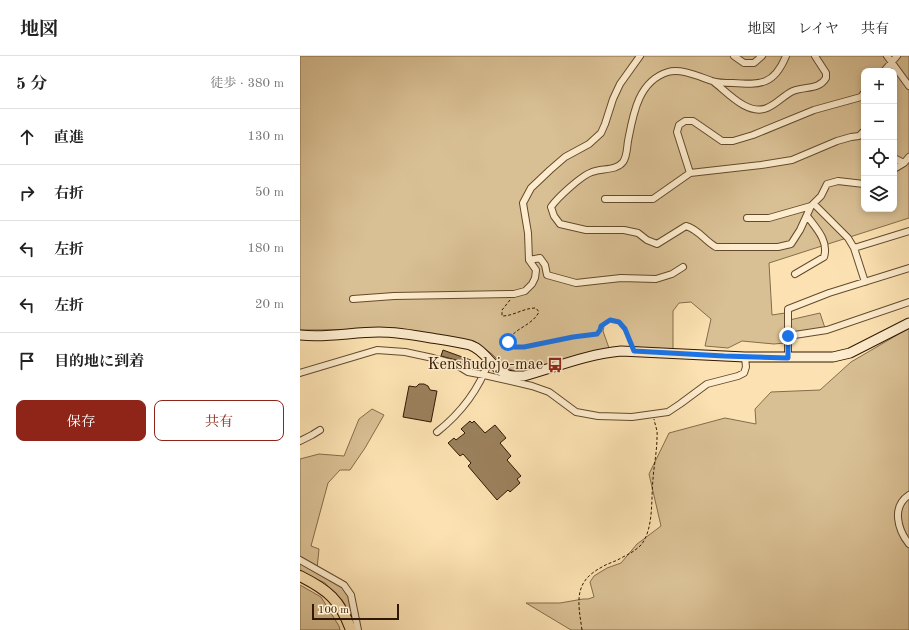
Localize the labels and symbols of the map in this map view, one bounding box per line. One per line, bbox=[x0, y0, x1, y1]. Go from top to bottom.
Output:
route end bbox=[779, 327, 797, 345]
route start bbox=[499, 333, 517, 351]
bus stop icon: Kenshudojo-mae bbox=[546, 356, 564, 374]
place label: Kenshudojo-mae bbox=[427, 357, 543, 373]
scale bar bbox=[312, 602, 399, 621]

